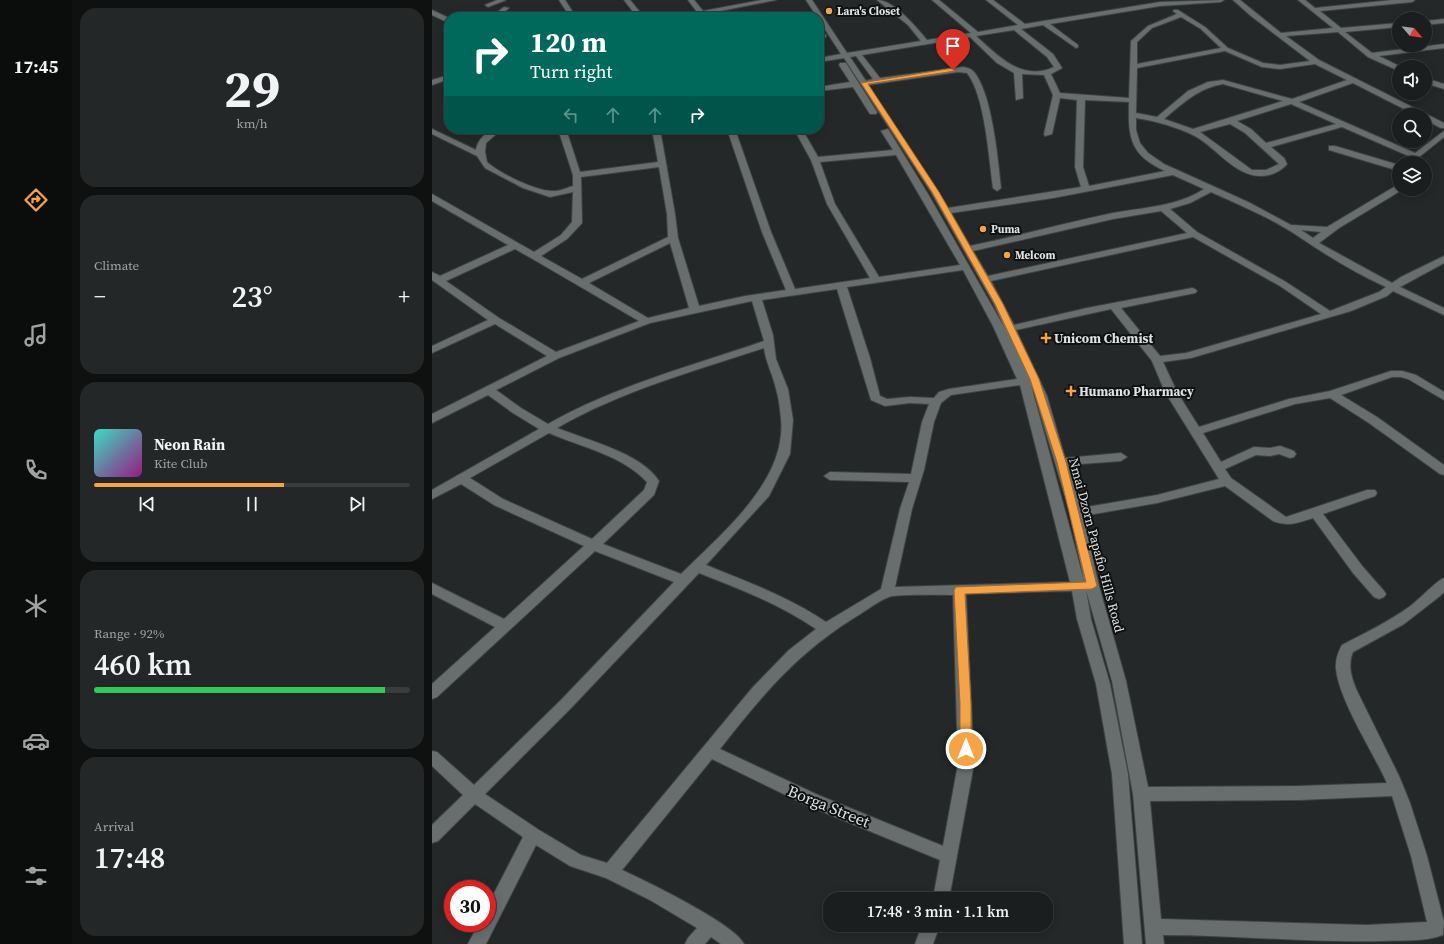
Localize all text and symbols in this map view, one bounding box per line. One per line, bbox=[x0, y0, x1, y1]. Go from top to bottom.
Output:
place label: Lara's Closet bbox=[837, 4, 901, 19]
marker: Lara's Closet bbox=[824, 6, 834, 16]
north arrow bbox=[1392, 12, 1432, 52]
map controls bbox=[1392, 12, 1432, 196]
text: 120 m bbox=[530, 23, 607, 61]
icon: right bbox=[464, 28, 516, 80]
pin bbox=[936, 29, 970, 70]
icon: arrive bbox=[942, 35, 964, 57]
text: 29 bbox=[224, 53, 280, 124]
text: 17:45 bbox=[14, 54, 58, 79]
text: Turn right bbox=[530, 59, 612, 84]
button: sound bbox=[1392, 60, 1432, 100]
icon: left bbox=[560, 104, 582, 126]
icon: ahead bbox=[602, 104, 624, 126]
icon: ahead bbox=[644, 104, 666, 126]
icon: right bbox=[686, 104, 708, 126]
button: search bbox=[1392, 108, 1432, 148]
text: km/h bbox=[237, 115, 267, 132]
button: layers bbox=[1392, 156, 1432, 196]
icon: directions bbox=[22, 186, 50, 214]
place label: Puma bbox=[991, 222, 1020, 237]
marker: Puma bbox=[978, 224, 988, 234]
place label: Melcom bbox=[1015, 248, 1055, 263]
marker: Melcom bbox=[1002, 250, 1012, 260]
text: Climate bbox=[94, 257, 139, 274]
text: 23° bbox=[231, 276, 273, 317]
text: − bbox=[94, 281, 106, 311]
text: + bbox=[398, 281, 410, 311]
icon: music bbox=[22, 321, 50, 349]
place label: Unicom Chemist bbox=[1054, 330, 1153, 347]
marker: Unicom Chemist bbox=[1041, 333, 1051, 343]
place label: Humano Pharmacy bbox=[1079, 383, 1194, 400]
marker: Humano Pharmacy bbox=[1066, 386, 1076, 396]
text: Neon Rain bbox=[154, 434, 225, 455]
text: Kite Club bbox=[154, 455, 207, 472]
icon: phone bbox=[22, 456, 50, 484]
street label: Nmai Dzorn Papafio Hills Road bbox=[1065, 456, 1128, 635]
icon: previous bbox=[136, 493, 158, 515]
icon: pause bbox=[241, 493, 263, 515]
icon: next bbox=[346, 493, 368, 515]
icon: climate bbox=[22, 592, 50, 620]
text: Range · 92% bbox=[94, 625, 165, 642]
text: 460 km bbox=[94, 644, 192, 685]
icon: car bbox=[22, 727, 50, 755]
position arrow bbox=[945, 728, 987, 770]
street label: Borga Street bbox=[785, 780, 874, 833]
text: Arrival bbox=[94, 818, 134, 835]
text: 17:48 bbox=[94, 837, 165, 878]
icon: filters bbox=[22, 862, 50, 890]
speed limit sign: 30 bbox=[444, 880, 496, 932]
text: 17:48 · 3 min · 1.1 km bbox=[867, 901, 1009, 922]

